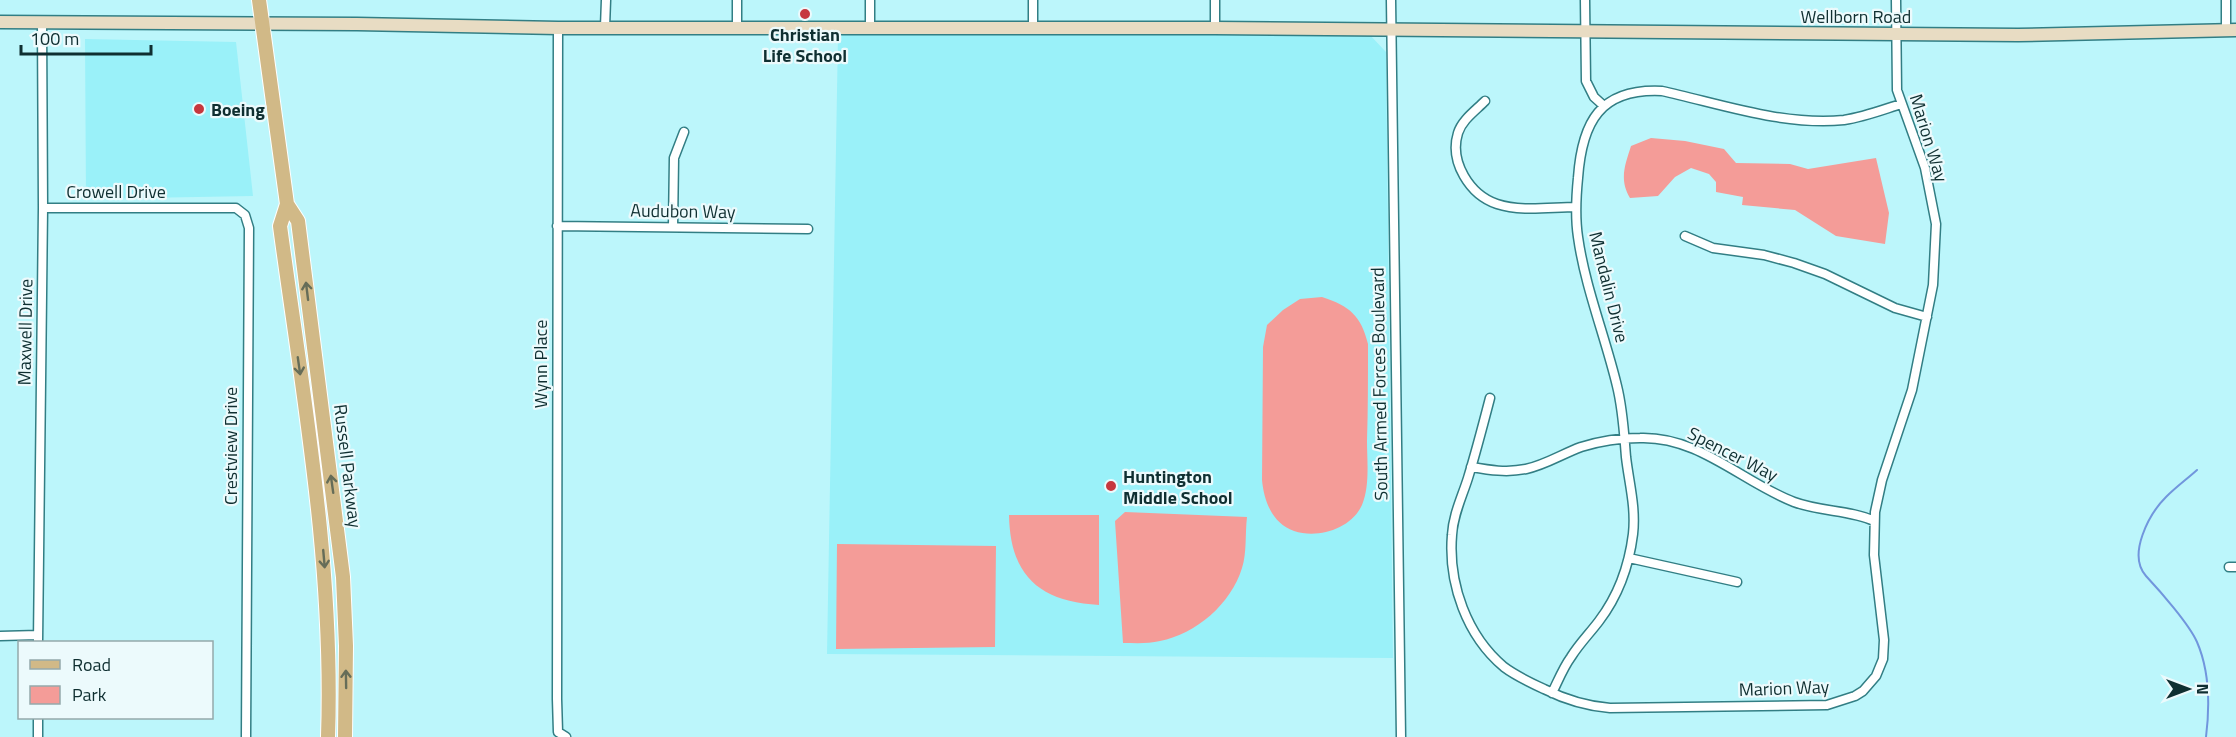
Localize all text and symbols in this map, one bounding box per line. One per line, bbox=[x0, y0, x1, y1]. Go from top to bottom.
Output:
street label: Wellborn Road bbox=[1801, 3, 1911, 30]
marker: Christian Life School bbox=[798, 7, 812, 21]
scale bar bbox=[21, 18, 152, 56]
place label: Christian Life School bbox=[763, 21, 847, 69]
text: 100 m bbox=[30, 25, 79, 52]
street label: Marion Way bbox=[1903, 91, 1955, 186]
place label: Boeing bbox=[211, 96, 265, 123]
marker: Boeing bbox=[192, 102, 206, 116]
street label: Crowell Drive bbox=[66, 178, 166, 205]
street label: Audubon Way bbox=[630, 197, 736, 225]
street label: Mandalin Drive bbox=[1582, 229, 1636, 345]
street label: South Armed Forces Boulevard bbox=[1363, 267, 1395, 501]
street label: Maxwell Drive bbox=[11, 278, 39, 386]
one-way arrow bbox=[301, 281, 312, 301]
street label: Wynn Place bbox=[527, 320, 554, 408]
one-way arrow bbox=[294, 355, 305, 375]
street label: Crestview Drive bbox=[217, 387, 244, 505]
street label: Russell Parkway bbox=[327, 403, 369, 530]
street label: Spencer Way bbox=[1683, 420, 1783, 488]
place label: Huntington Middle School bbox=[1123, 463, 1233, 511]
one-way arrow bbox=[326, 475, 337, 495]
marker: Huntington Middle School bbox=[1104, 479, 1118, 493]
one-way arrow bbox=[319, 549, 330, 569]
legend bbox=[18, 641, 213, 719]
text: Road bbox=[72, 651, 111, 678]
north arrow bbox=[2158, 659, 2218, 719]
one-way arrow bbox=[341, 669, 352, 689]
street label: Marion Way bbox=[1738, 673, 1830, 703]
text: Park bbox=[72, 681, 107, 708]
text: N bbox=[2191, 683, 2215, 695]

